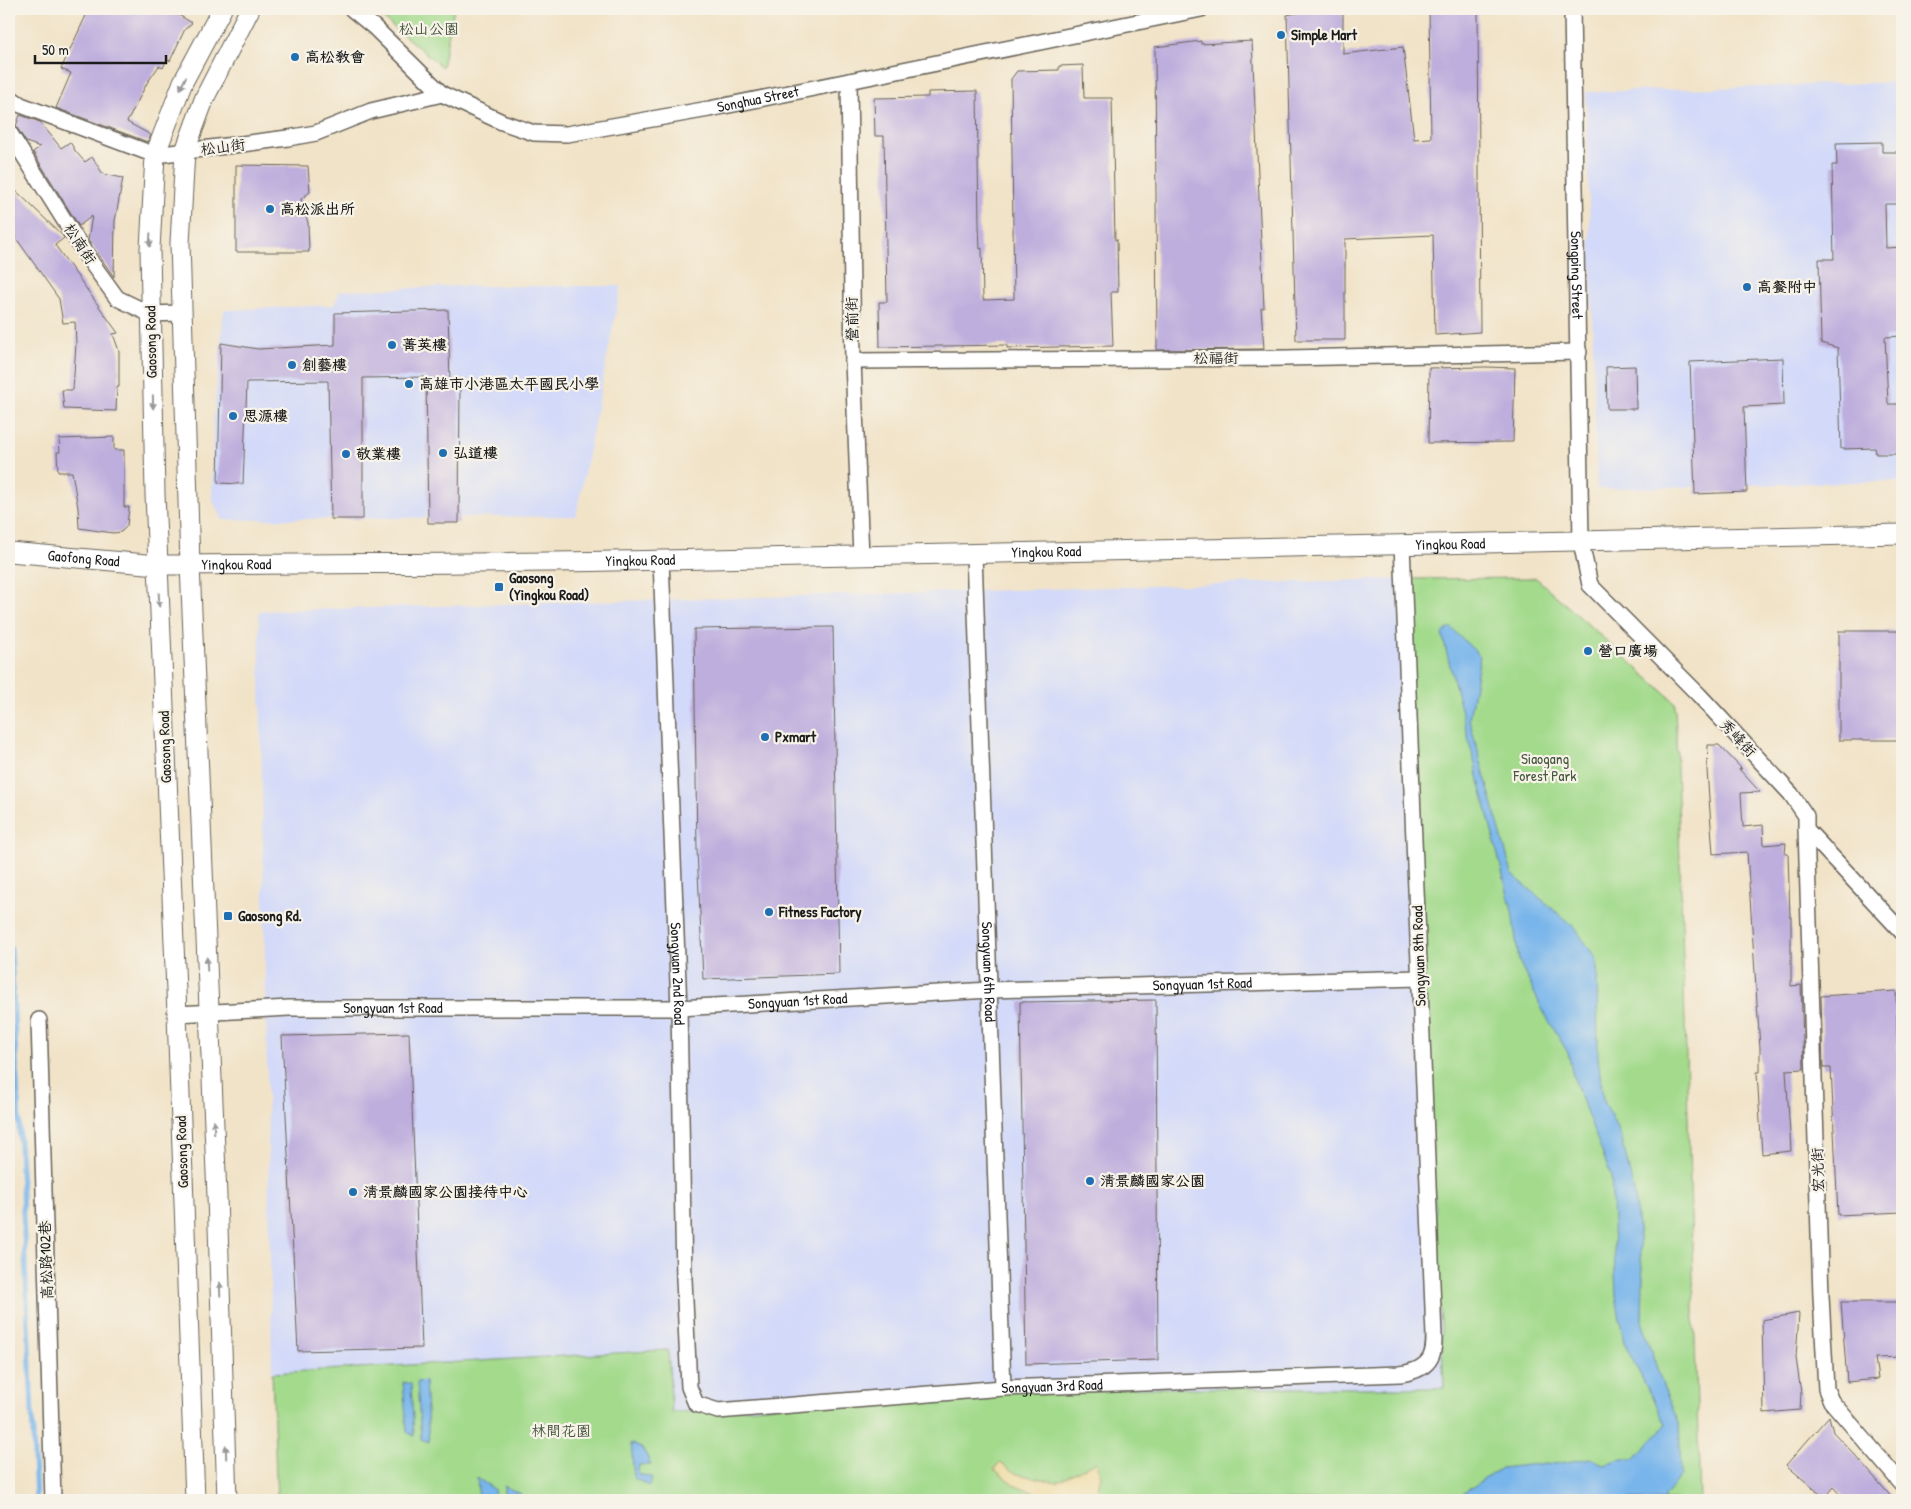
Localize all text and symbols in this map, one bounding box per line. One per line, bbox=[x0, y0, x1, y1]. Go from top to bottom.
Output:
park label: 松山公園 bbox=[399, 18, 459, 39]
place label: Simple Mart bbox=[1291, 24, 1358, 46]
marker: Simple Mart bbox=[1275, 29, 1287, 41]
scale bar bbox=[35, 32, 166, 64]
text: 50 m bbox=[42, 39, 69, 60]
place label: 高松教會 bbox=[305, 46, 365, 67]
marker: 高松教會 bbox=[289, 51, 301, 63]
one-way arrow bbox=[179, 76, 187, 90]
street label: Songhua Street bbox=[715, 80, 801, 117]
street label: 松山街 bbox=[199, 133, 247, 160]
place label: 高松派出所 bbox=[280, 198, 355, 219]
marker: 高松派出所 bbox=[264, 203, 276, 215]
street label: 松南街 bbox=[59, 219, 101, 268]
street label: Songping Street bbox=[1566, 231, 1588, 320]
one-way arrow bbox=[146, 232, 154, 248]
place label: 高餐附中 bbox=[1757, 276, 1817, 297]
marker: 高餐附中 bbox=[1741, 281, 1753, 293]
street label: 營前街 bbox=[841, 296, 862, 342]
street label: Gaosong Road bbox=[139, 305, 162, 378]
place label: 菁英樓 bbox=[402, 334, 447, 355]
marker: 菁英樓 bbox=[386, 339, 398, 351]
street label: 松福街 bbox=[1193, 347, 1239, 368]
place label: 創藝樓 bbox=[302, 354, 347, 375]
marker: 創藝樓 bbox=[286, 359, 298, 371]
place label: 高雄市小港區太平國民小學 bbox=[419, 373, 599, 394]
marker: 高雄市小港區太平國民小學 bbox=[403, 378, 415, 390]
one-way arrow bbox=[149, 395, 157, 411]
place label: 思源樓 bbox=[243, 405, 288, 426]
marker: 思源樓 bbox=[227, 410, 239, 422]
place label: 弘道樓 bbox=[453, 442, 498, 463]
place label: 敬業樓 bbox=[356, 443, 401, 464]
marker: 弘道樓 bbox=[437, 447, 449, 459]
marker: 敬業樓 bbox=[340, 448, 352, 460]
street label: Yingkou Road bbox=[1415, 532, 1485, 555]
street label: Yingkou Road bbox=[1011, 540, 1082, 563]
street label: Gaofong Road bbox=[47, 544, 121, 572]
street label: Yingkou Road bbox=[605, 549, 676, 571]
street label: Yingkou Road bbox=[201, 553, 271, 575]
place label: Gaosong (Yingkou Road) bbox=[509, 567, 589, 606]
marker: Gaosong (Yingkou Road) bbox=[493, 581, 505, 593]
one-way arrow bbox=[156, 592, 164, 608]
place label: 營口廣場 bbox=[1598, 640, 1658, 661]
marker: 營口廣場 bbox=[1582, 645, 1594, 657]
street label: Gaosong Road bbox=[153, 710, 176, 784]
street label: 秀峰街 bbox=[1715, 714, 1761, 761]
place label: Pxmart bbox=[775, 726, 817, 747]
marker: Pxmart bbox=[759, 731, 771, 743]
park label: Siaogang Forest Park bbox=[1513, 748, 1576, 786]
place label: Fitness Factory bbox=[778, 901, 862, 923]
place label: Gaosong Rd. bbox=[238, 905, 302, 927]
street label: Songyuan 8th Road bbox=[1406, 905, 1431, 1007]
marker: Fitness Factory bbox=[763, 906, 775, 918]
marker: Gaosong Rd. bbox=[222, 910, 234, 922]
street label: Songyuan 6th Road bbox=[977, 921, 1001, 1022]
street label: Songyuan 2nd Road bbox=[666, 922, 690, 1025]
one-way arrow bbox=[202, 956, 210, 972]
street label: Songyuan 1st Road bbox=[1152, 972, 1252, 995]
street label: Songyuan 1st Road bbox=[747, 987, 848, 1014]
street label: Songyuan 1st Road bbox=[343, 997, 443, 1018]
street label: Gaosong Road bbox=[170, 1115, 193, 1189]
one-way arrow bbox=[210, 1118, 218, 1134]
street label: 宏光街 bbox=[1806, 1147, 1829, 1193]
place label: 清景麟國家公園 bbox=[1100, 1170, 1205, 1191]
marker: 清景麟國家公園 bbox=[1084, 1175, 1096, 1187]
place label: 清景麟國家公園接待中心 bbox=[363, 1181, 528, 1202]
marker: 清景麟國家公園接待中心 bbox=[347, 1186, 359, 1198]
street label: 高松路102巷 bbox=[34, 1220, 57, 1300]
one-way arrow bbox=[216, 1281, 224, 1297]
street label: Songyuan 3rd Road bbox=[1001, 1373, 1103, 1398]
park label: 林間花園 bbox=[531, 1420, 591, 1441]
one-way arrow bbox=[221, 1443, 229, 1459]

